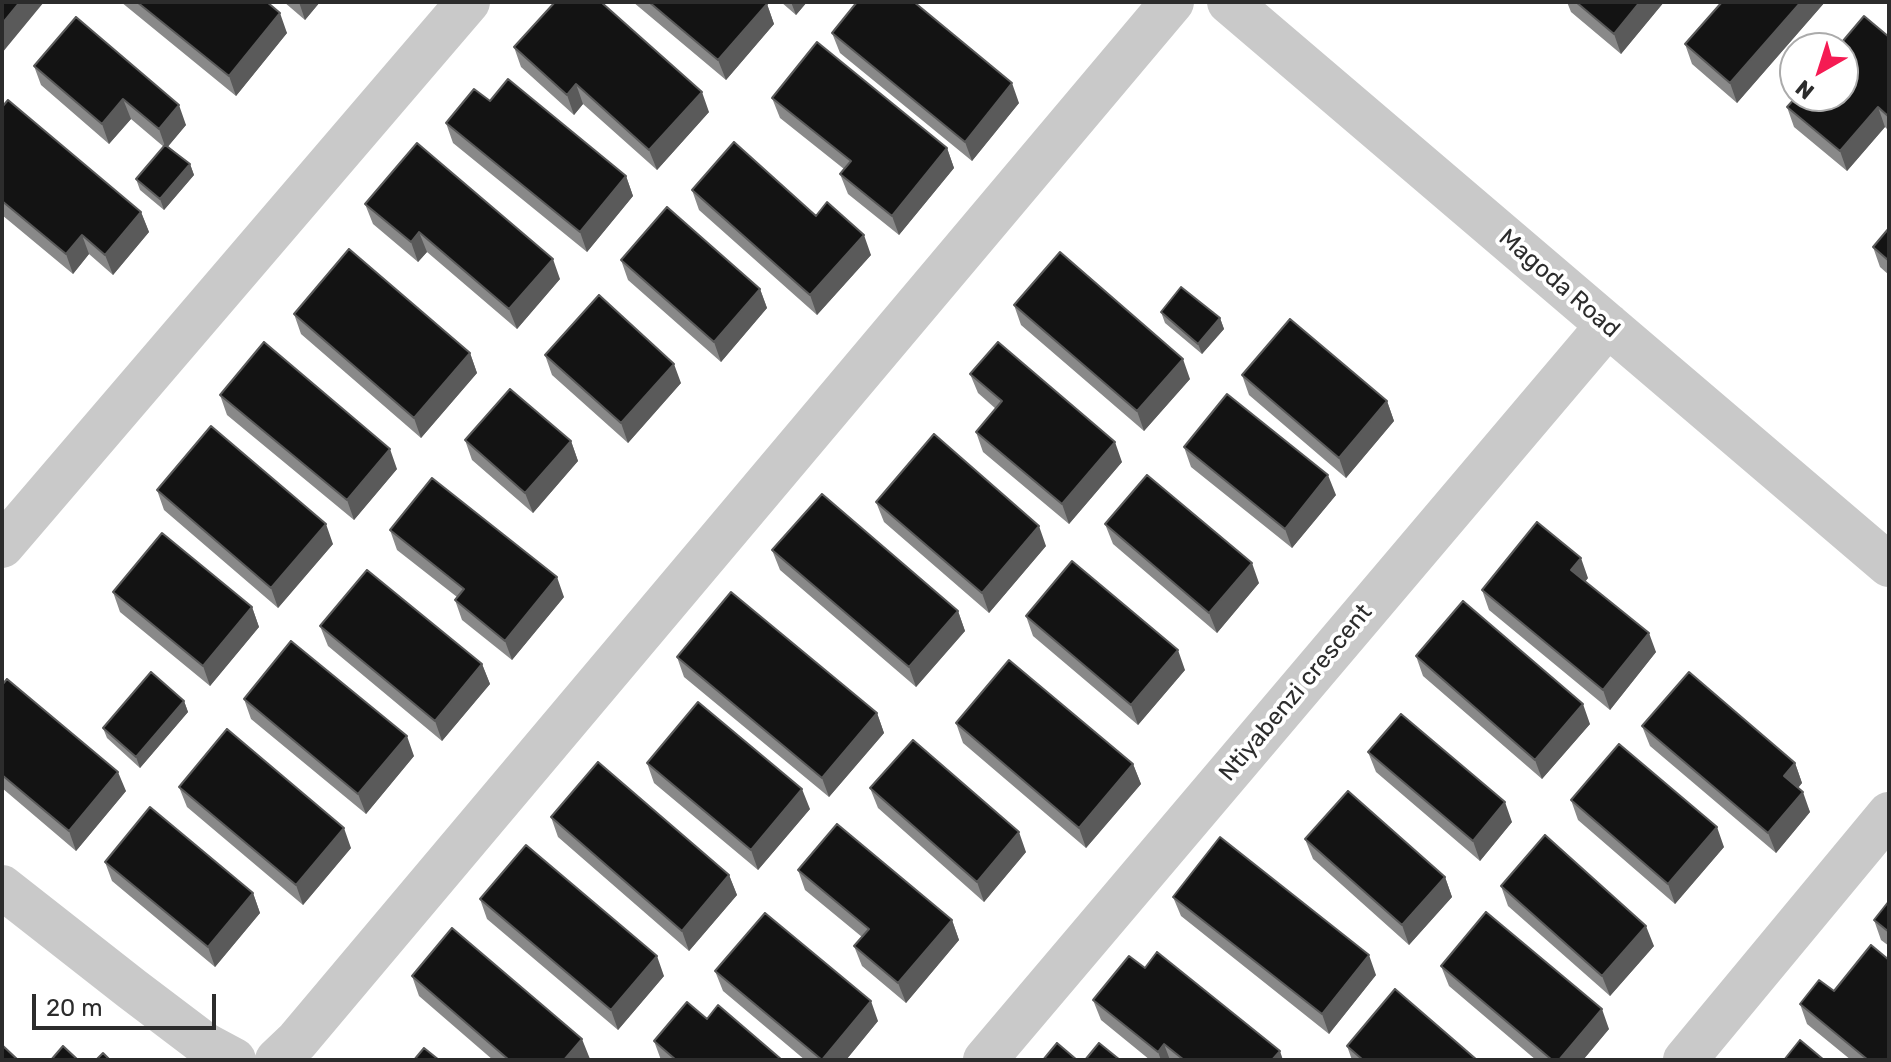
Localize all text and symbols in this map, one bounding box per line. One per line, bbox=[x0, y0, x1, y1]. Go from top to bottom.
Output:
north arrow bbox=[1779, 32, 1859, 112]
text: N bbox=[1790, 74, 1819, 105]
street label: Magoda Road bbox=[1493, 224, 1625, 344]
street label: Ntiyabenzi crescent bbox=[1214, 599, 1378, 787]
scale bar bbox=[36, 978, 220, 1028]
text: 20 m bbox=[46, 994, 103, 1022]

